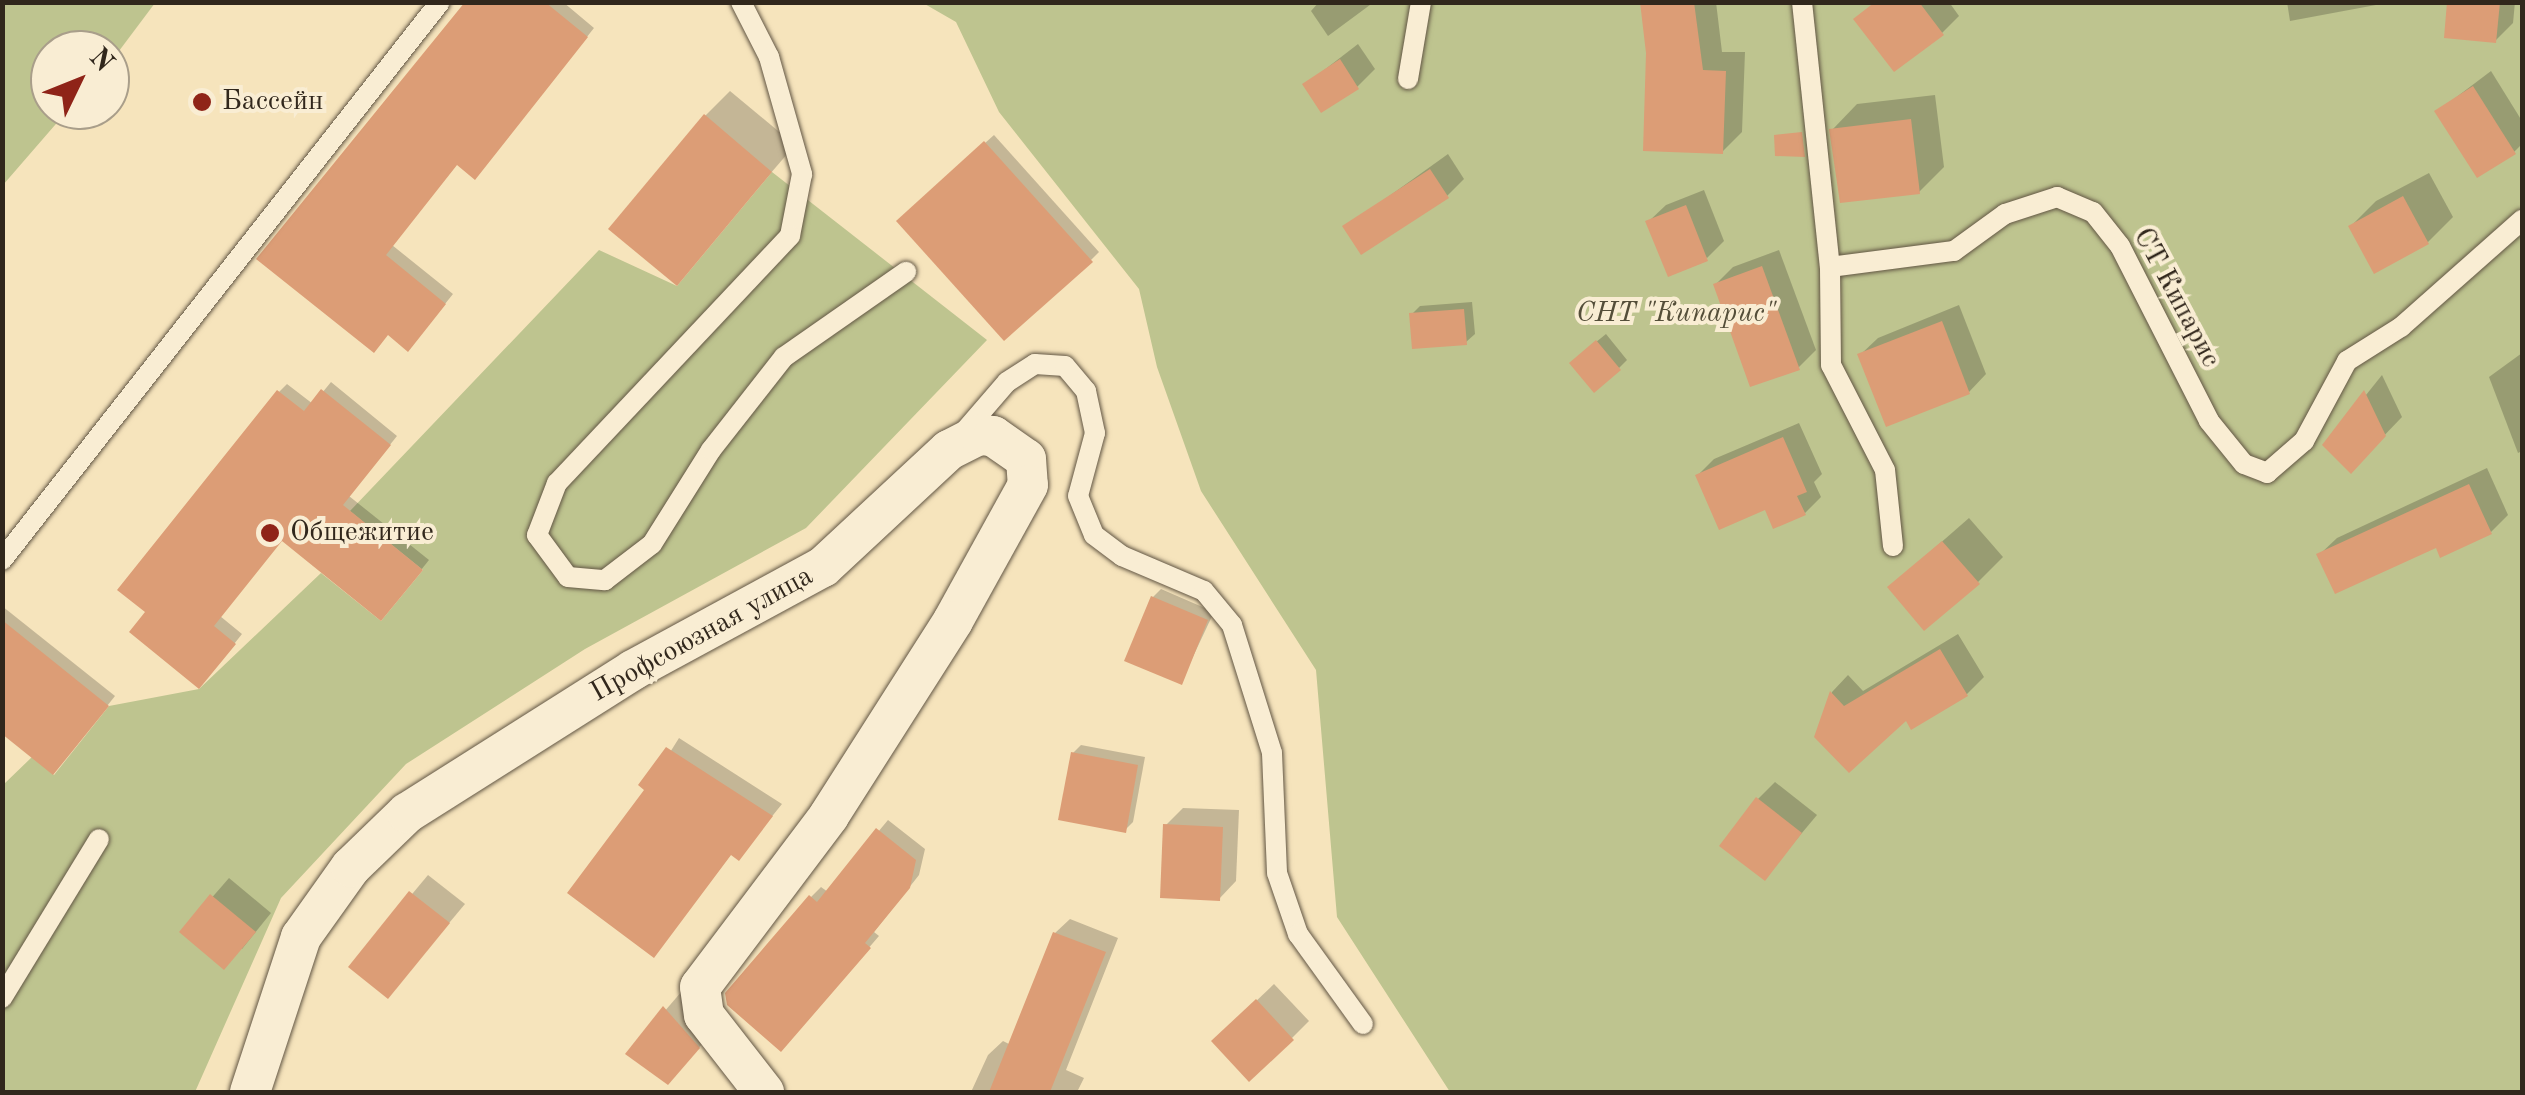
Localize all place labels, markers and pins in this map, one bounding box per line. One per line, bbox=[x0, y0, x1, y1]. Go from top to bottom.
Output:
place label: Бассейн bbox=[222, 85, 323, 119]
marker: Бассейн bbox=[191, 91, 213, 113]
place label: Общежитие bbox=[290, 516, 434, 550]
marker: Общежитие bbox=[259, 522, 281, 544]

